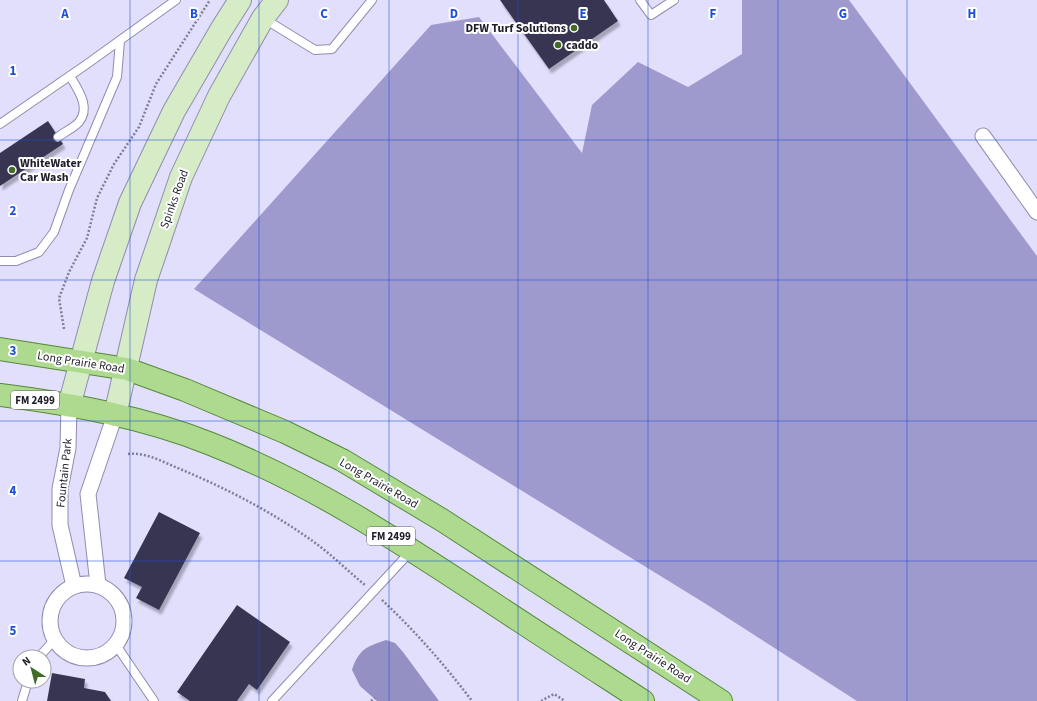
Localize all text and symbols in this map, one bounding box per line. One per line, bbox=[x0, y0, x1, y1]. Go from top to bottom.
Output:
text: A bbox=[60, 5, 69, 23]
text: B bbox=[190, 5, 198, 23]
text: C bbox=[320, 5, 328, 23]
text: D bbox=[450, 5, 458, 23]
text: E bbox=[579, 5, 587, 23]
text: F bbox=[710, 5, 717, 23]
text: G bbox=[839, 5, 847, 23]
text: H bbox=[968, 5, 976, 23]
place label: DFW Turf Solutions bbox=[465, 20, 566, 37]
marker: DFW Turf Solutions bbox=[569, 23, 579, 33]
place label: caddo bbox=[566, 37, 599, 54]
marker: caddo bbox=[553, 40, 563, 50]
text: 1 bbox=[10, 62, 17, 80]
place label: WhiteWater Car Wash bbox=[20, 155, 82, 186]
marker: WhiteWater Car Wash bbox=[7, 165, 17, 175]
street label: Spinks Road bbox=[156, 167, 193, 231]
text: 2 bbox=[10, 202, 17, 220]
text: 3 bbox=[10, 342, 17, 360]
street label: Long Prairie Road bbox=[36, 347, 126, 378]
road number: FM 2499 bbox=[11, 391, 59, 409]
street label: Fountain Park bbox=[52, 438, 77, 509]
street label: Long Prairie Road bbox=[336, 454, 421, 513]
text: 4 bbox=[10, 482, 17, 500]
road number: FM 2499 bbox=[367, 527, 415, 545]
text: 5 bbox=[10, 622, 17, 640]
street label: Long Prairie Road bbox=[611, 625, 694, 688]
north arrow bbox=[12, 649, 52, 689]
text: N bbox=[19, 653, 34, 670]

